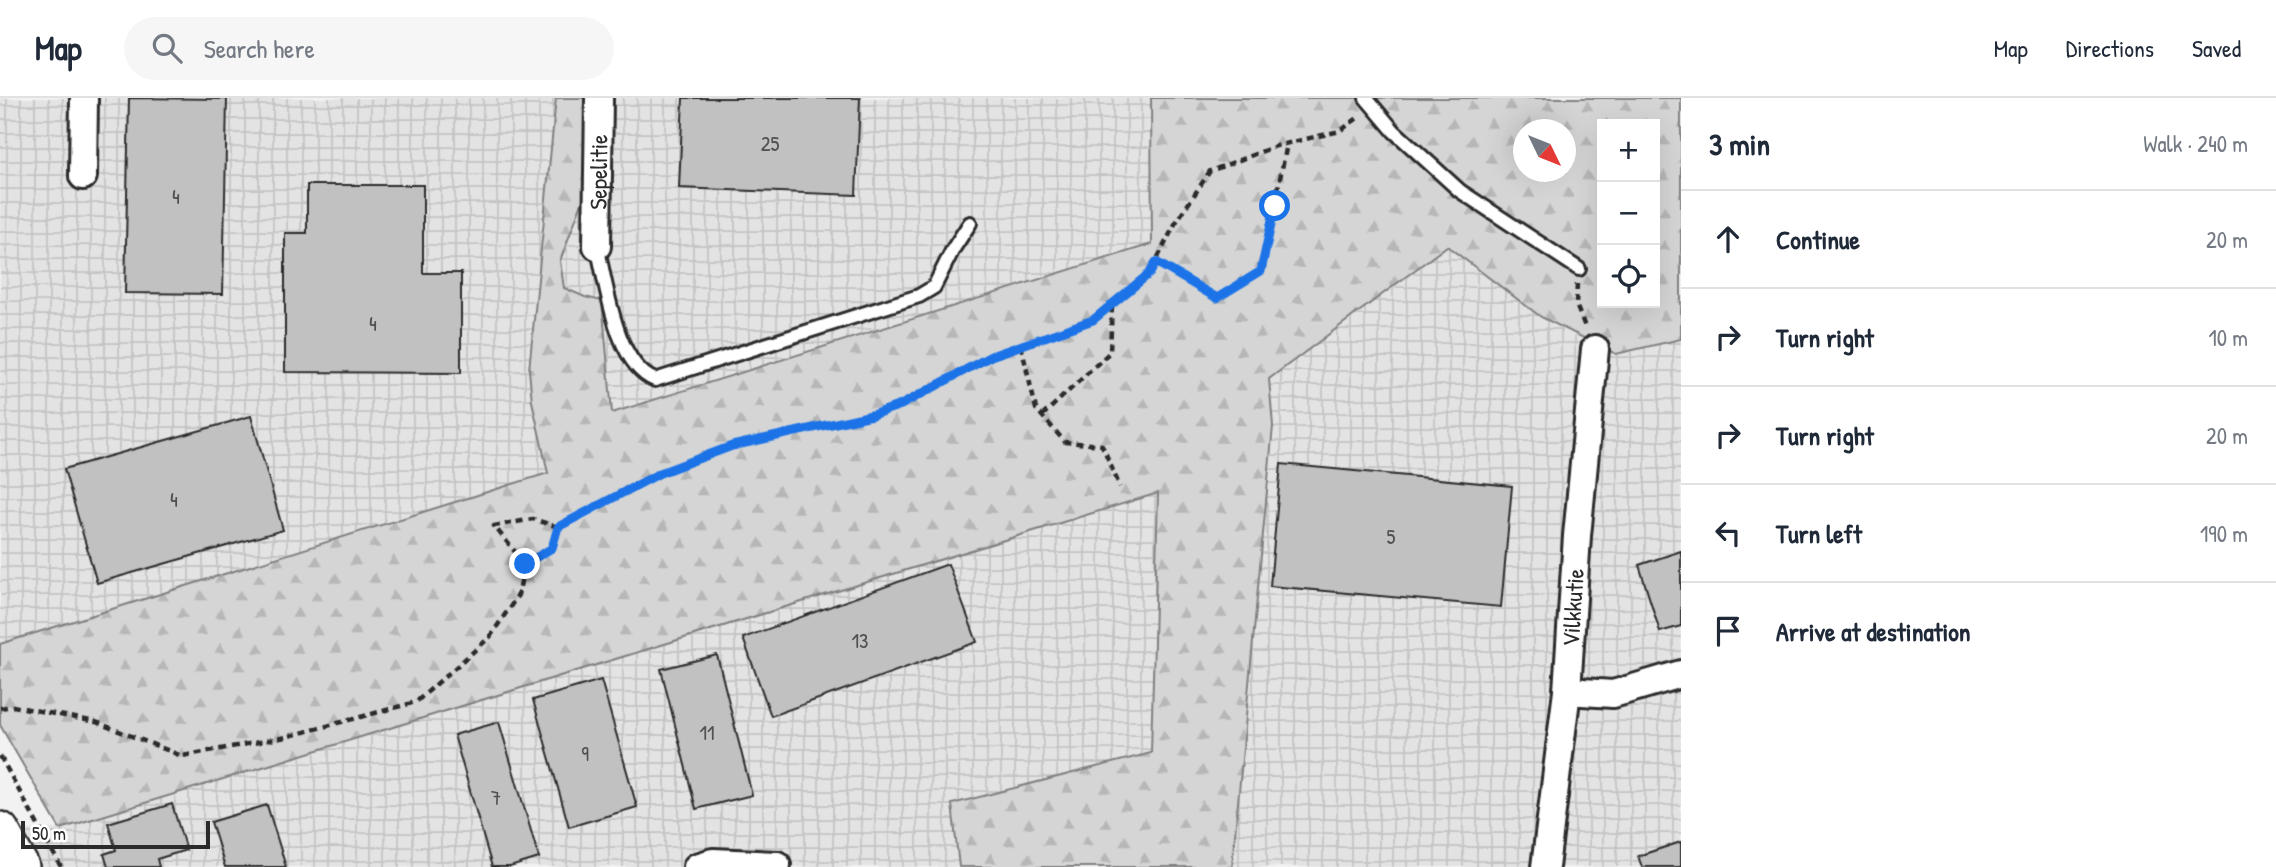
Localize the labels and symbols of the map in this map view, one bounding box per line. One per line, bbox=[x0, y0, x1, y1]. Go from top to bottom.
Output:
north arrow bbox=[1513, 119, 1576, 182]
house number: 25 bbox=[761, 129, 779, 158]
street label: Sepelitie bbox=[581, 134, 615, 210]
house number: 4 bbox=[172, 182, 180, 211]
route start bbox=[1259, 190, 1290, 221]
house number: 4 bbox=[369, 309, 377, 338]
house number: 4 bbox=[170, 485, 178, 514]
house number: 5 bbox=[1387, 522, 1396, 551]
route end bbox=[509, 548, 540, 579]
street label: Vilkkutie bbox=[1554, 567, 1591, 648]
house number: 13 bbox=[851, 626, 869, 655]
house number: 11 bbox=[699, 718, 715, 747]
house number: 9 bbox=[581, 739, 589, 768]
house number: 7 bbox=[491, 783, 501, 812]
scale bar bbox=[21, 818, 210, 850]

